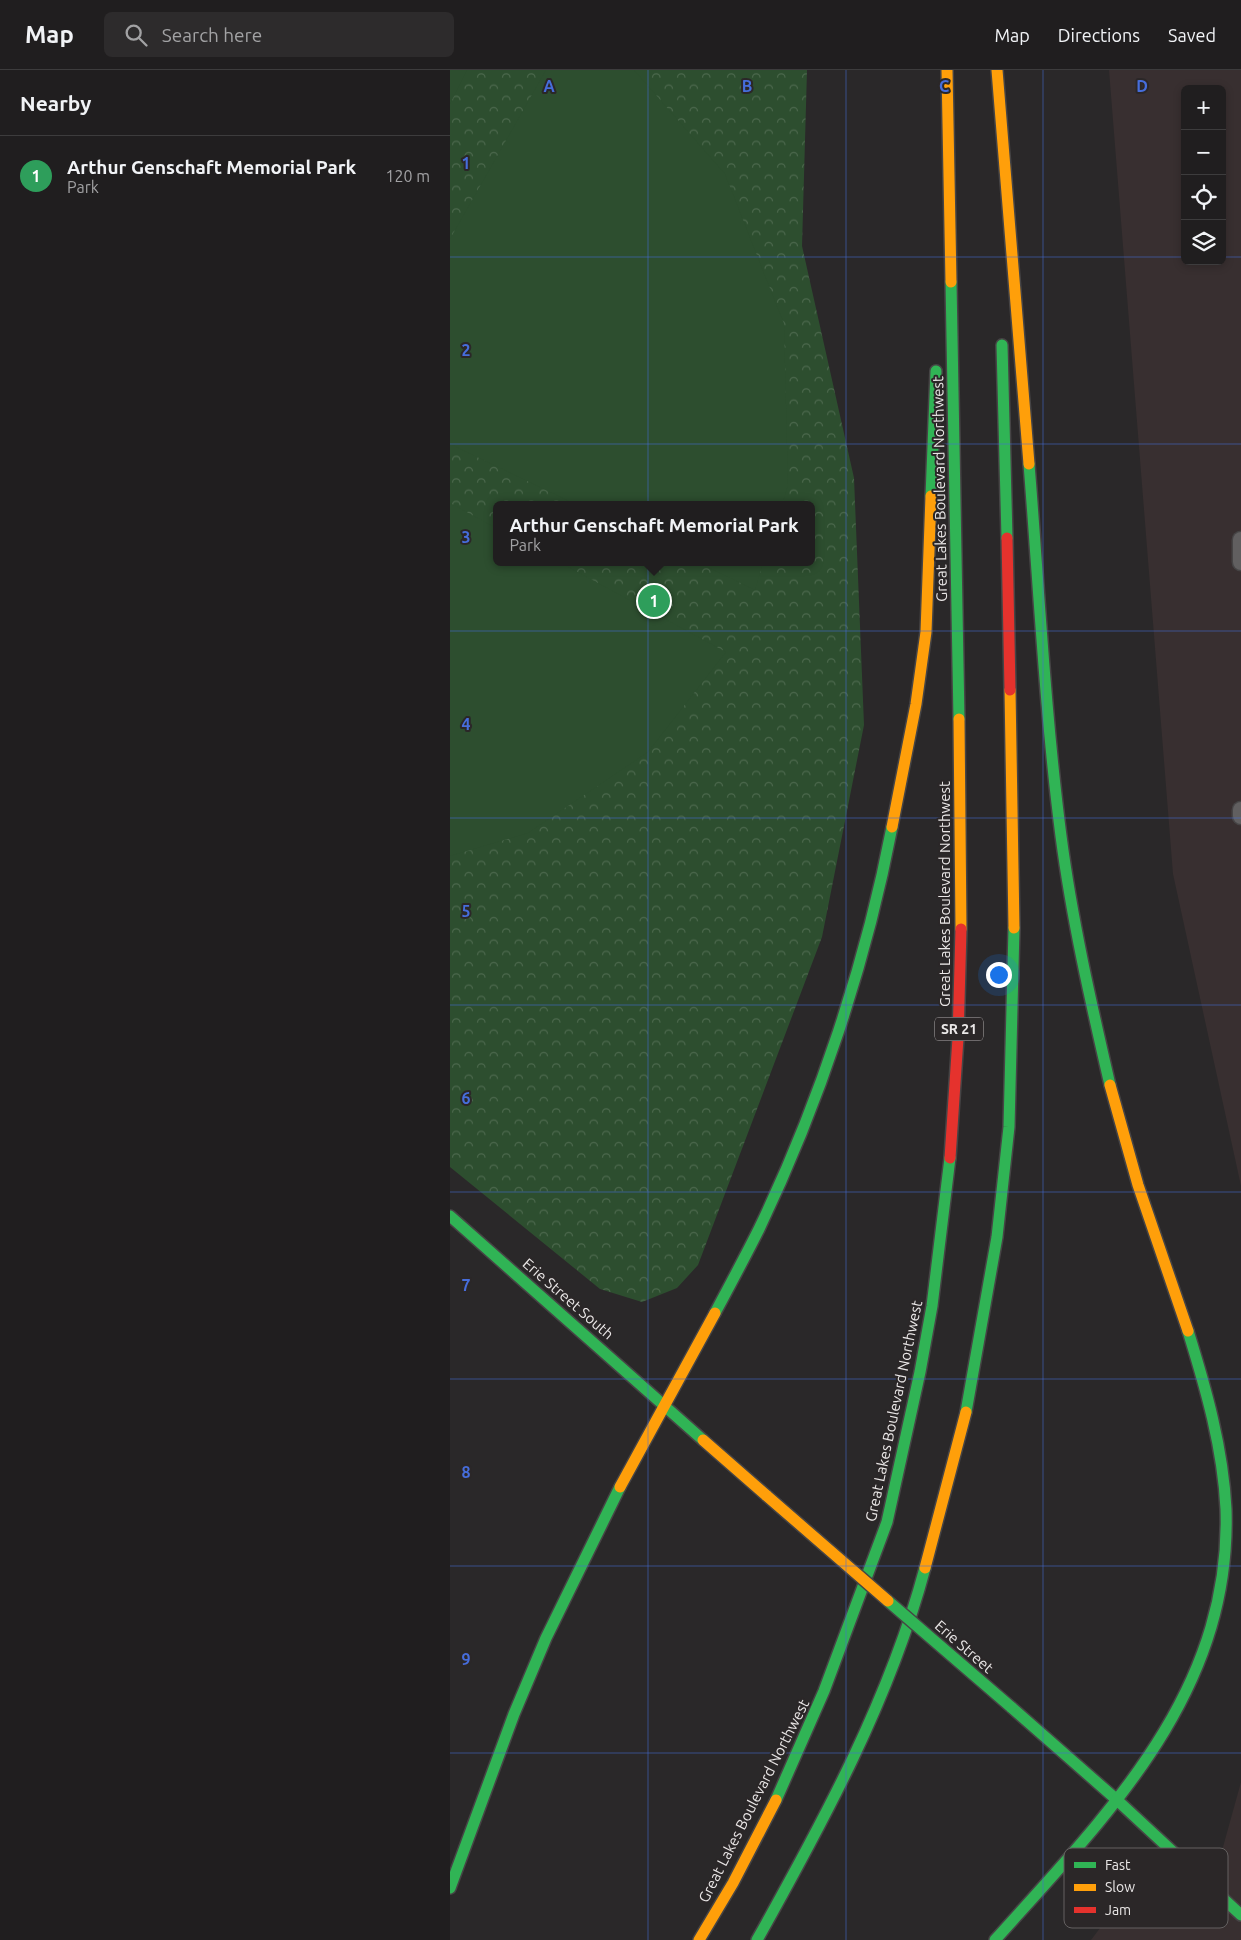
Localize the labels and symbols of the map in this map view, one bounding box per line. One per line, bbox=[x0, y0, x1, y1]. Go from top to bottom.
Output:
text: A bbox=[543, 77, 555, 95]
text: B bbox=[742, 77, 752, 95]
text: C bbox=[939, 77, 949, 95]
text: D bbox=[1136, 77, 1148, 95]
text: 1 bbox=[461, 154, 471, 172]
text: 2 bbox=[461, 341, 471, 359]
street label: Great Lakes Boulevard Northwest bbox=[929, 376, 950, 602]
text: 3 bbox=[461, 528, 471, 546]
pin: 1 bbox=[638, 582, 670, 620]
text: 4 bbox=[461, 715, 471, 733]
street label: Great Lakes Boulevard Northwest bbox=[936, 781, 953, 1007]
text: 5 bbox=[461, 902, 471, 920]
your location bbox=[986, 962, 1012, 988]
road number: SR 21 bbox=[935, 1018, 983, 1041]
text: 6 bbox=[461, 1089, 471, 1107]
street label: Erie Street South bbox=[520, 1255, 617, 1343]
text: 7 bbox=[461, 1276, 471, 1294]
street label: Great Lakes Boulevard Northwest bbox=[862, 1299, 925, 1523]
text: 8 bbox=[461, 1463, 471, 1481]
street label: Erie Street bbox=[932, 1617, 997, 1677]
text: 9 bbox=[461, 1650, 471, 1668]
street label: Great Lakes Boulevard Northwest bbox=[695, 1696, 812, 1905]
legend bbox=[1064, 1848, 1228, 1928]
text: Fast bbox=[1105, 1857, 1131, 1873]
text: Slow bbox=[1105, 1879, 1135, 1895]
text: Jam bbox=[1105, 1902, 1131, 1918]

